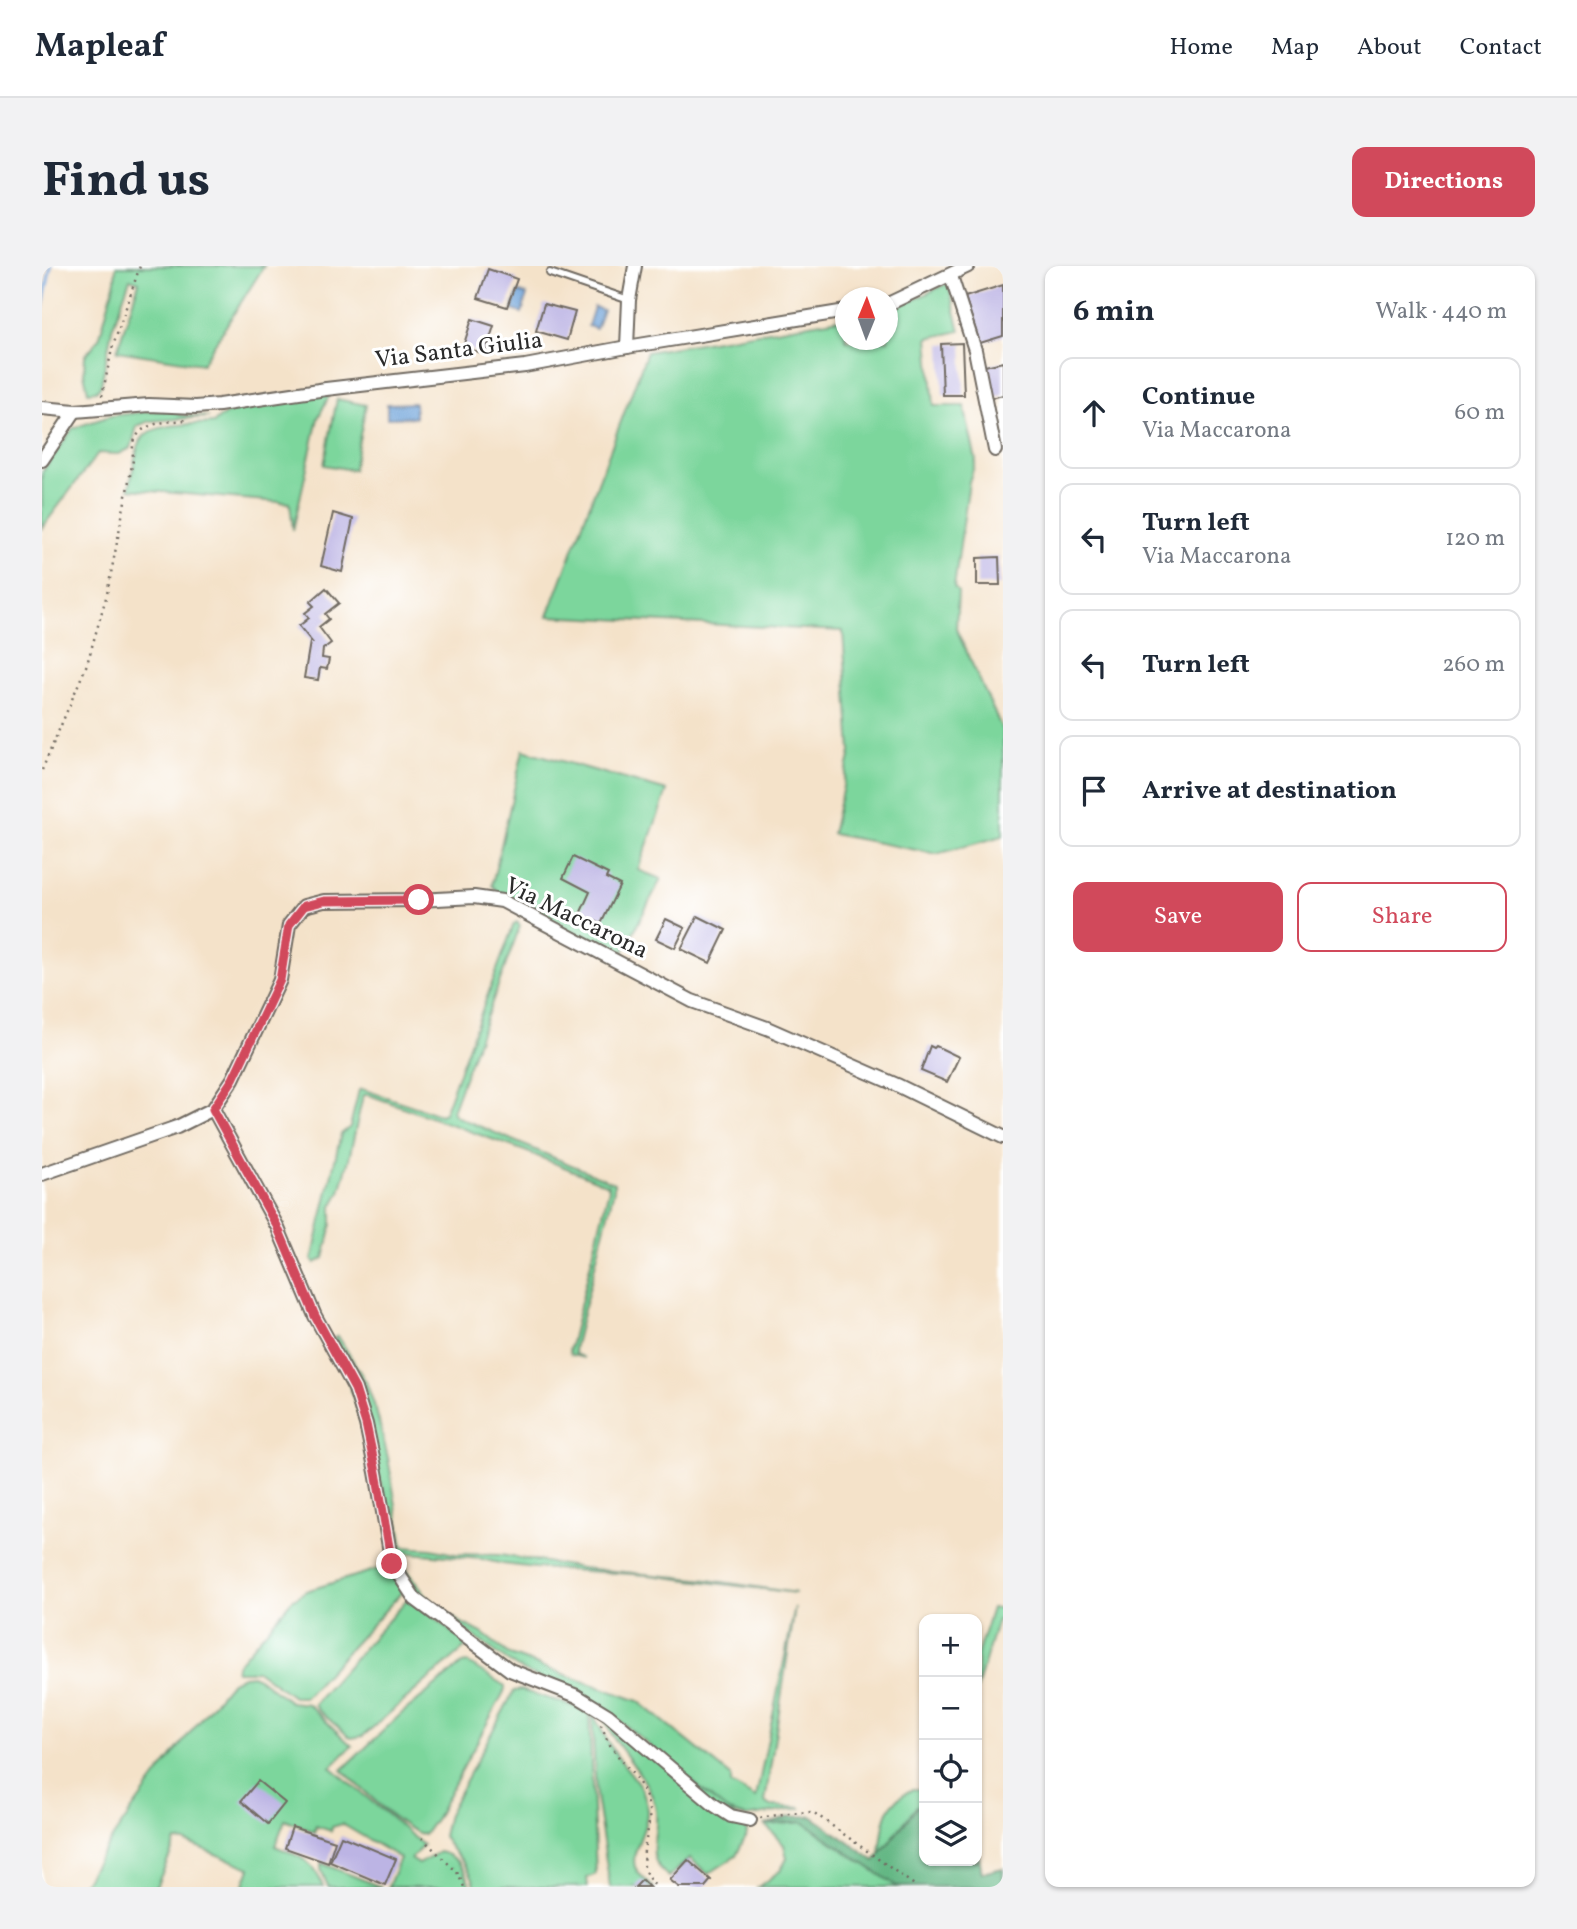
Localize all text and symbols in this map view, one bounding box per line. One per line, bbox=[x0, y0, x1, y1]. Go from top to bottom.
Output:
text: Mapleaf bbox=[35, 25, 165, 71]
text: Home bbox=[1169, 31, 1233, 65]
text: Map bbox=[1271, 31, 1319, 65]
text: About bbox=[1357, 31, 1422, 65]
text: Contact bbox=[1460, 31, 1542, 65]
button: Directions bbox=[1352, 147, 1535, 217]
text: Find us bbox=[42, 148, 210, 217]
north arrow bbox=[835, 287, 898, 350]
text: 6 min bbox=[1073, 291, 1155, 333]
text: Walk · 440 m bbox=[1375, 296, 1507, 328]
street label: Via Santa Giulia bbox=[373, 324, 545, 378]
text: Continue bbox=[1142, 379, 1255, 415]
icon: ahead bbox=[1075, 394, 1113, 432]
text: 60 m bbox=[1455, 397, 1505, 429]
text: Via Maccarona bbox=[1142, 415, 1292, 447]
text: Turn left bbox=[1142, 505, 1250, 541]
icon: left bbox=[1075, 520, 1113, 558]
text: 120 m bbox=[1445, 523, 1505, 555]
text: Via Maccarona bbox=[1142, 541, 1292, 573]
icon: left bbox=[1075, 646, 1113, 684]
text: Turn left bbox=[1142, 647, 1250, 683]
text: 260 m bbox=[1442, 649, 1505, 681]
icon: arrive bbox=[1075, 772, 1113, 810]
text: Arrive at destination bbox=[1142, 773, 1397, 809]
street label: Via Maccarona bbox=[498, 870, 654, 968]
button: Save bbox=[1073, 882, 1283, 952]
button: Share bbox=[1297, 882, 1507, 952]
route start bbox=[403, 884, 434, 915]
route end bbox=[376, 1548, 407, 1579]
map controls bbox=[919, 1614, 982, 1866]
button: + bbox=[919, 1614, 982, 1677]
button: − bbox=[919, 1677, 982, 1740]
button: locate bbox=[919, 1740, 982, 1803]
button: layers bbox=[919, 1803, 982, 1866]

